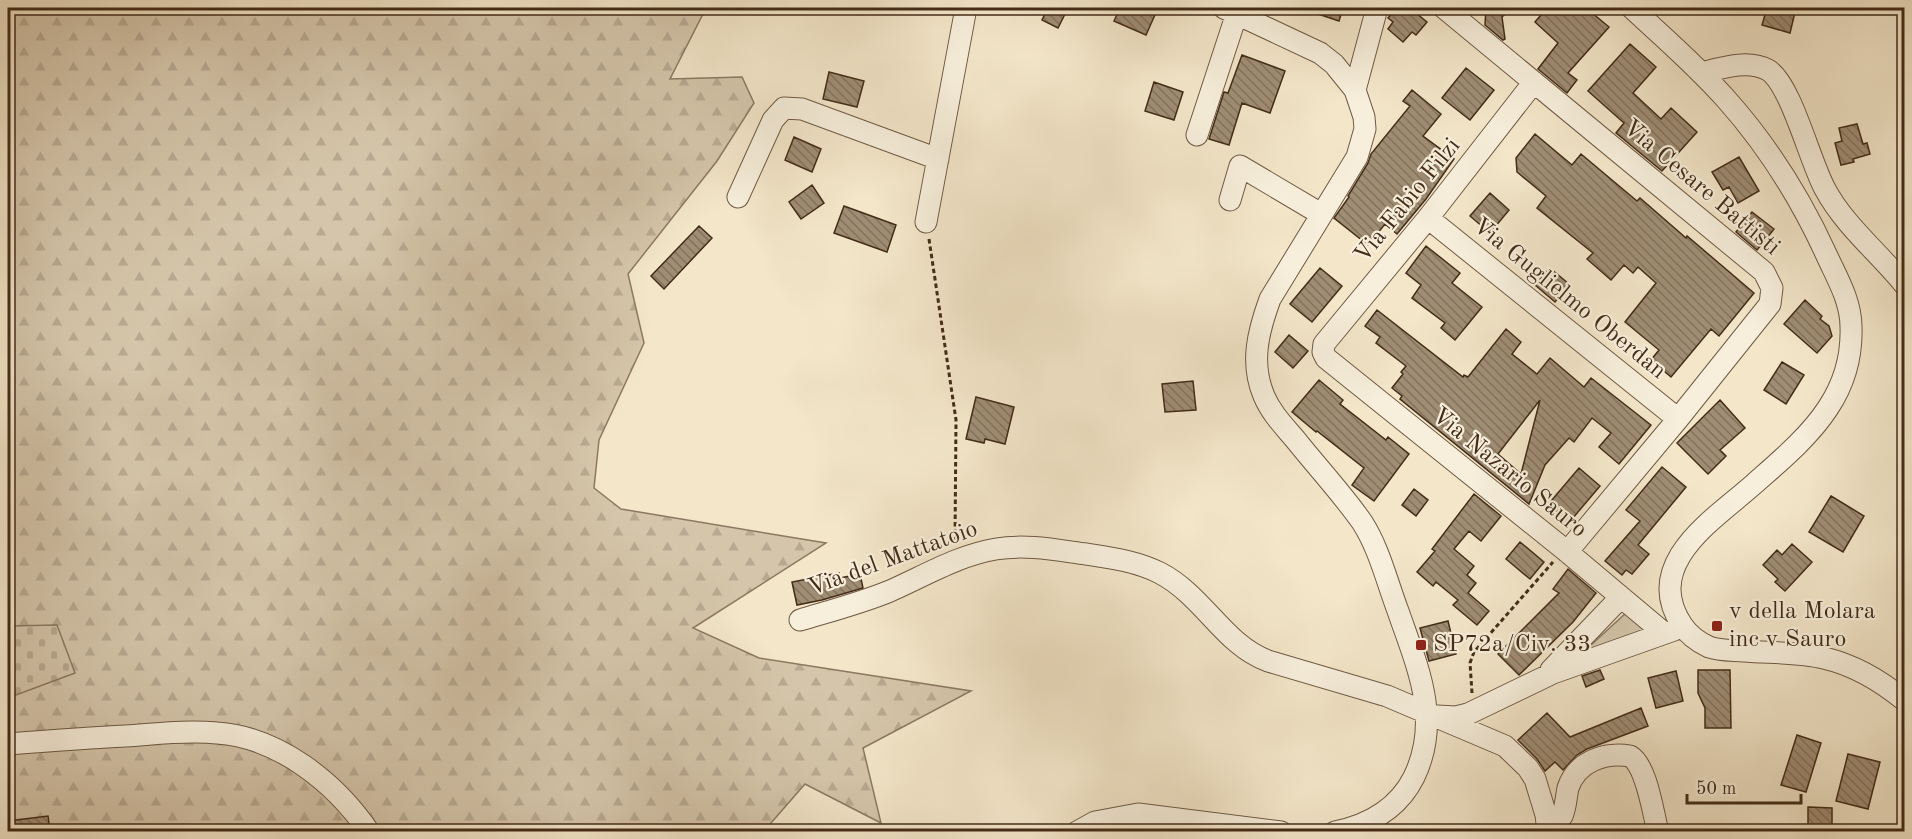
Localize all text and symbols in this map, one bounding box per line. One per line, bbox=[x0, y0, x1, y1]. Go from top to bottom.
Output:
street label: Via Cesare Battisti bbox=[1618, 116, 1784, 260]
street label: Via Fabio Filzi bbox=[1351, 134, 1465, 268]
street label: Via Guglielmo Oberdan bbox=[1468, 214, 1670, 384]
street label: Via Nazario Sauro bbox=[1427, 403, 1591, 543]
street label: Via del Mattatoio bbox=[805, 517, 981, 601]
place label: v della Molara inc v Sauro bbox=[1729, 600, 1876, 652]
marker: v della Molara inc v Sauro bbox=[1710, 619, 1724, 633]
place label: SP72a/Civ. 33 bbox=[1433, 633, 1591, 657]
marker: SP72a/Civ. 33 bbox=[1414, 638, 1428, 652]
scale bar bbox=[1687, 767, 1801, 805]
text: 50 m bbox=[1696, 780, 1736, 798]

